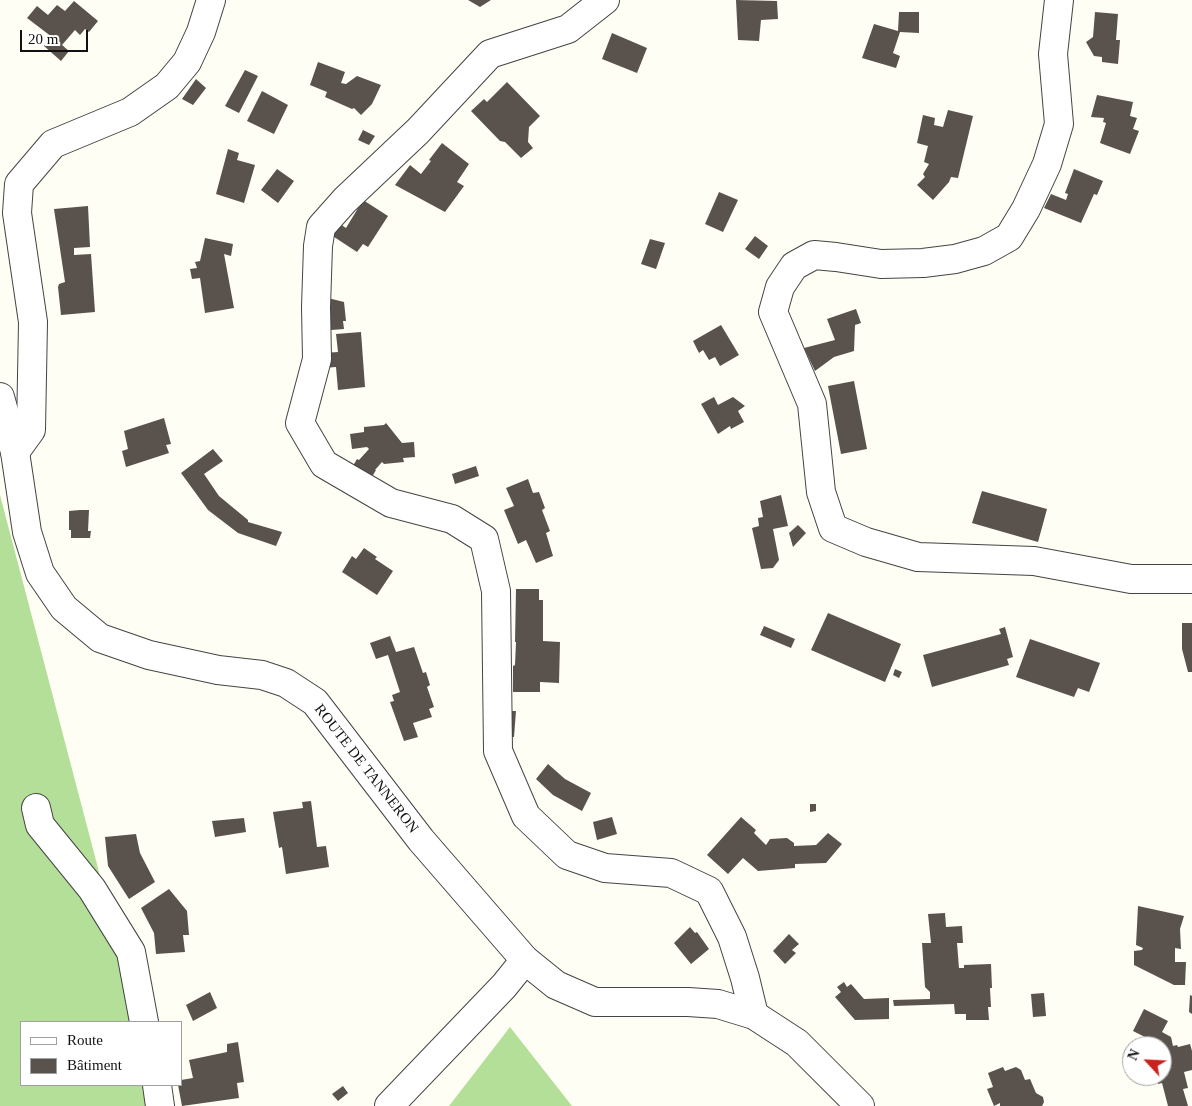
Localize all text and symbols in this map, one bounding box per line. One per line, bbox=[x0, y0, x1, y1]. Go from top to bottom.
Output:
scale bar bbox=[22, 20, 90, 52]
text: 20 m bbox=[28, 31, 58, 47]
street label: ROUTE DE TANNERON bbox=[310, 701, 422, 837]
legend bbox=[20, 1021, 182, 1086]
text: Route bbox=[67, 1032, 103, 1048]
north arrow bbox=[1122, 1036, 1172, 1086]
text: N bbox=[1125, 1047, 1143, 1063]
text: Bâtiment bbox=[67, 1057, 122, 1073]

